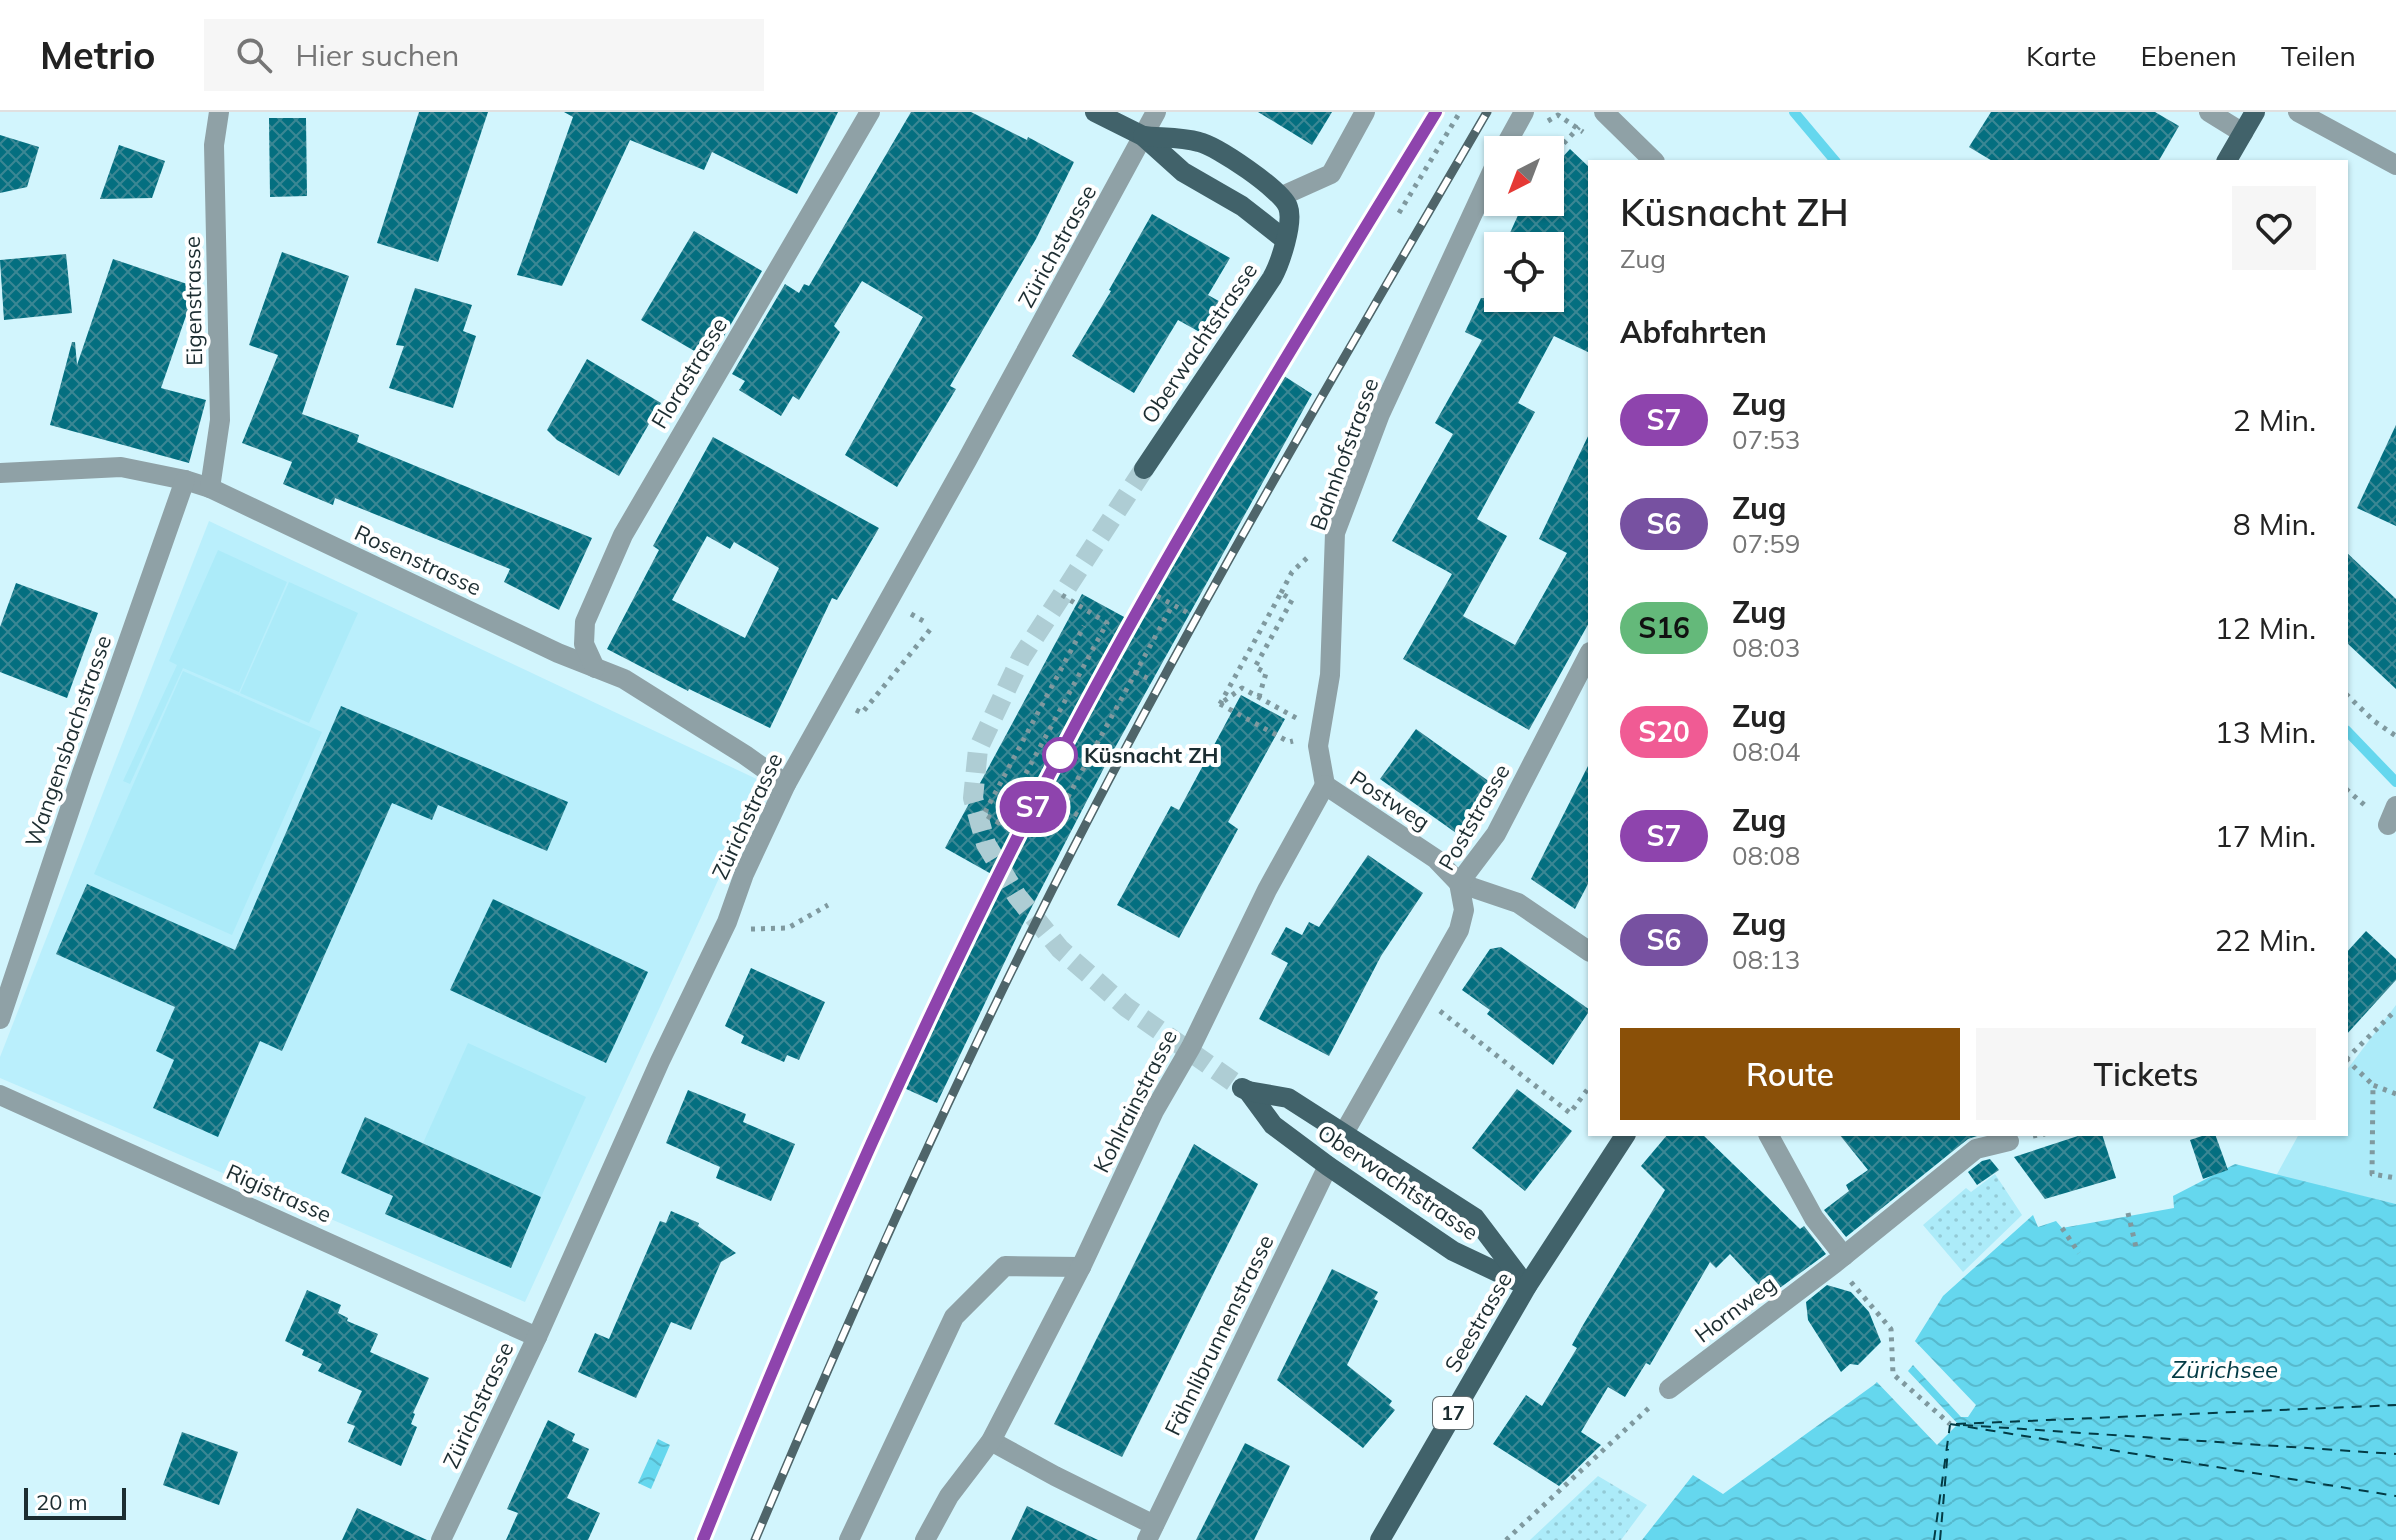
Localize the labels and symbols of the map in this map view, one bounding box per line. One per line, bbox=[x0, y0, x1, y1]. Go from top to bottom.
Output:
north arrow bbox=[1484, 136, 1564, 216]
street label: Zürichstrasse bbox=[1012, 180, 1102, 312]
street label: Eigenstrasse bbox=[178, 236, 208, 366]
street label: Oberwachtstrasse bbox=[1135, 257, 1263, 429]
street label: Florastrasse bbox=[645, 312, 733, 434]
street label: Bahnhofstrasse bbox=[1303, 374, 1385, 534]
street label: Rosenstrasse bbox=[350, 518, 486, 602]
street label: Wangensbachstrasse bbox=[19, 632, 117, 850]
marker: Küsnacht ZH bbox=[1043, 738, 1077, 772]
place label: Küsnacht ZH bbox=[1084, 741, 1219, 769]
street label: Zürichstrasse bbox=[706, 748, 788, 884]
street label: Poststrasse bbox=[1432, 759, 1516, 875]
street label: Postweg bbox=[1345, 764, 1435, 836]
line badge: S7 bbox=[997, 781, 1069, 833]
street label: Kohlrainstrasse bbox=[1087, 1025, 1183, 1177]
street label: Oberwachtstrasse bbox=[1312, 1118, 1484, 1246]
street label: Rigistrasse bbox=[222, 1157, 336, 1229]
street label: Fähnlibrunnenstrasse bbox=[1158, 1230, 1280, 1440]
street label: Seestrasse bbox=[1438, 1267, 1518, 1377]
street label: Hornweg bbox=[1689, 1269, 1781, 1349]
street label: Zürichstrasse bbox=[437, 1337, 519, 1473]
water label: Zürichsee bbox=[2172, 1354, 2278, 1384]
road number: 17 bbox=[1433, 1397, 1473, 1429]
scale bar bbox=[24, 1484, 126, 1520]

